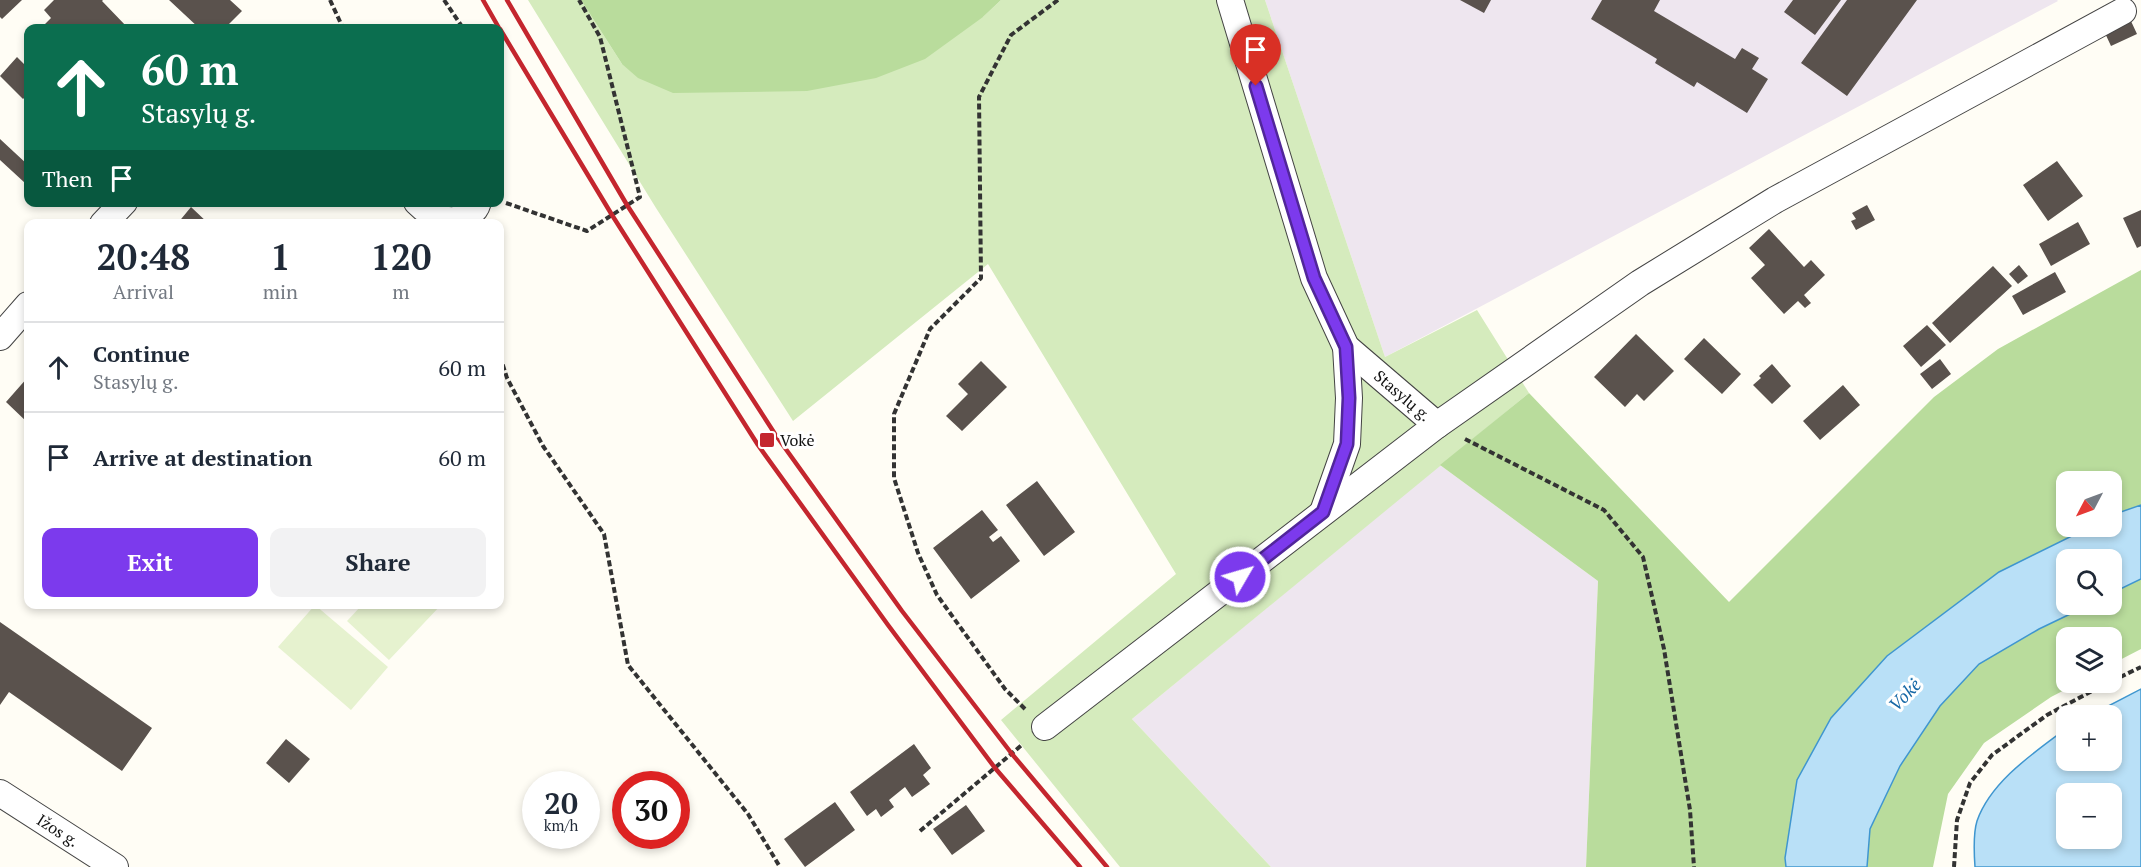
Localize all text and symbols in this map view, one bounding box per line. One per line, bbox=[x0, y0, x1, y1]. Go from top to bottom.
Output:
pin bbox=[1230, 24, 1281, 86]
icon: arrive bbox=[1239, 33, 1272, 66]
text: 60 m bbox=[141, 41, 239, 97]
icon: ahead bbox=[42, 48, 120, 126]
text: Stasylų g. bbox=[141, 95, 256, 131]
icon: arrive bbox=[105, 162, 138, 195]
text: Then bbox=[42, 164, 93, 193]
text: 20:48 bbox=[97, 233, 190, 280]
text: 1 bbox=[270, 233, 291, 280]
text: 120 bbox=[370, 233, 431, 280]
text: Arrival bbox=[113, 278, 174, 305]
text: min bbox=[263, 278, 298, 305]
text: m bbox=[392, 278, 410, 305]
text: Continue bbox=[93, 339, 190, 368]
icon: ahead bbox=[42, 351, 75, 384]
text: 60 m bbox=[438, 353, 486, 382]
street label: Stasylų g. bbox=[1369, 365, 1436, 426]
text: Stasylų g. bbox=[93, 368, 178, 395]
place label: Vokė bbox=[780, 429, 814, 451]
marker: Vokė bbox=[758, 431, 776, 449]
icon: arrive bbox=[42, 441, 75, 474]
text: Arrive at destination bbox=[93, 443, 312, 472]
text: 60 m bbox=[438, 443, 486, 472]
north arrow bbox=[2056, 471, 2122, 537]
map controls bbox=[2056, 471, 2122, 849]
button: Exit bbox=[42, 528, 258, 597]
button: Share bbox=[270, 528, 486, 597]
position arrow bbox=[1208, 545, 1272, 609]
button: search bbox=[2056, 549, 2122, 615]
button: layers bbox=[2056, 627, 2122, 693]
water label: Vokė bbox=[1883, 673, 1926, 716]
button: + bbox=[2056, 705, 2122, 771]
speed limit sign: 30 bbox=[612, 771, 690, 849]
text: 20 bbox=[544, 783, 578, 823]
button: − bbox=[2056, 783, 2122, 849]
street label: Ižos g. bbox=[33, 809, 83, 852]
text: km/h bbox=[544, 815, 578, 835]

